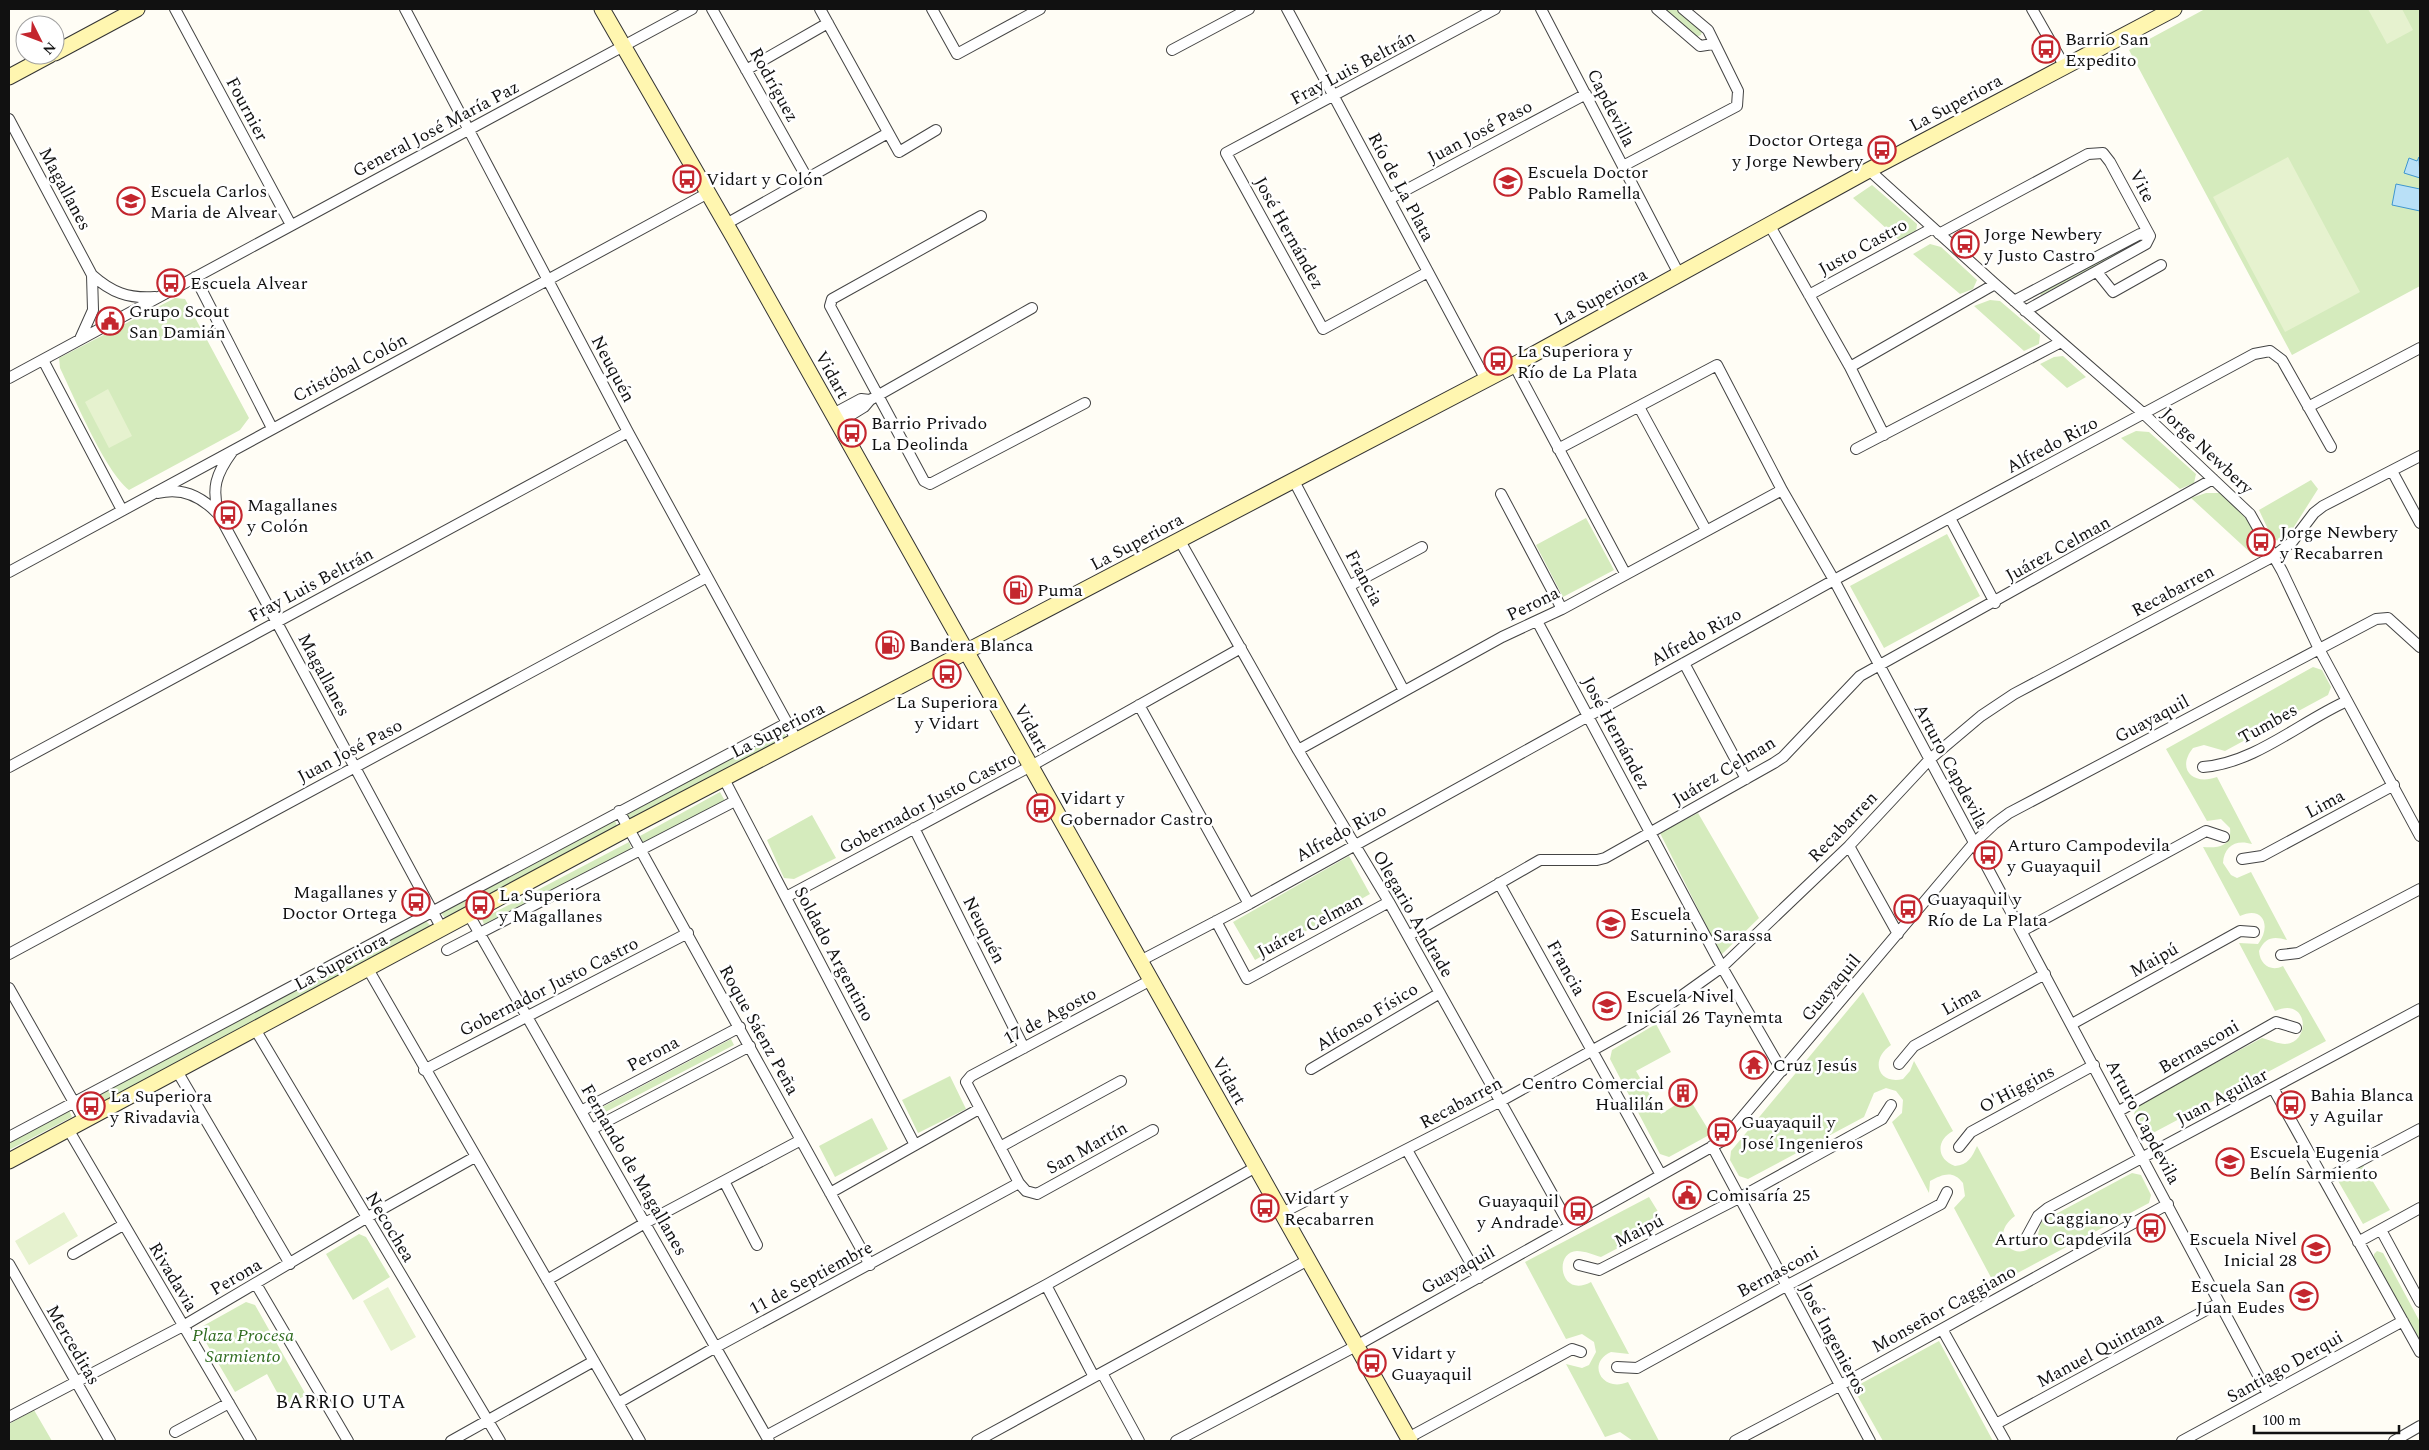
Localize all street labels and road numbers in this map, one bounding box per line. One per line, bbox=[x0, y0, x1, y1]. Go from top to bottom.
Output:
street label: Fray Luis Beltrán bbox=[1286, 24, 1420, 112]
street label: Rodríguez bbox=[742, 43, 806, 127]
street label: Capdevilla bbox=[1580, 64, 1642, 152]
street label: La Superiora bbox=[1905, 67, 2008, 139]
street label: Fournier bbox=[219, 72, 275, 146]
street label: General José María Paz bbox=[348, 74, 524, 184]
street label: Juan José Paso bbox=[1423, 93, 1537, 171]
street label: Río de La Plata bbox=[1361, 127, 1441, 247]
street label: Magallanes bbox=[32, 143, 98, 235]
street label: Vite bbox=[2122, 165, 2162, 207]
street label: José Hernández bbox=[1247, 172, 1331, 294]
street label: Justo Castro bbox=[1814, 211, 1912, 283]
street label: La Superiora bbox=[1550, 261, 1653, 333]
street label: Cristóbal Colón bbox=[288, 326, 412, 410]
street label: Neuquén bbox=[584, 331, 642, 407]
street label: Vidart bbox=[808, 346, 856, 404]
street label: Jorge Newbery bbox=[2155, 401, 2260, 502]
street label: Alfredo Rizo bbox=[2001, 409, 2103, 481]
street label: La Superiora bbox=[1086, 506, 1189, 578]
street label: Juárez Celman bbox=[2001, 509, 2115, 589]
street label: Fray Luis Beltrán bbox=[244, 541, 378, 629]
street label: Francia bbox=[1338, 545, 1390, 611]
street label: Recabarren bbox=[2127, 558, 2219, 624]
street label: Perona bbox=[1502, 580, 1564, 628]
street label: Alfredo Rizo bbox=[1645, 601, 1747, 673]
street label: Magallanes bbox=[291, 629, 357, 721]
street label: José Hernández bbox=[1575, 672, 1657, 794]
street label: Guayaquil bbox=[2110, 688, 2194, 750]
street label: La Superiora bbox=[726, 695, 830, 765]
street label: Tumbes bbox=[2233, 697, 2303, 751]
street label: Vidart bbox=[1007, 699, 1055, 757]
street label: Arturo Capdevila bbox=[1907, 699, 1995, 833]
street label: Juan José Paso bbox=[293, 712, 407, 790]
street label: Juárez Celman bbox=[1667, 729, 1781, 813]
street label: Gobernador Justo Castro bbox=[834, 745, 1022, 861]
street label: Lima bbox=[2300, 782, 2350, 826]
street label: Recabarren bbox=[1802, 785, 1884, 869]
street label: Alfredo Rizo bbox=[1290, 797, 1392, 869]
street label: Olegario Andrade bbox=[1366, 845, 1460, 983]
street label: Soldado Argentino bbox=[787, 882, 881, 1026]
street label: Juárez Celman bbox=[1252, 887, 1368, 965]
street label: Neuquén bbox=[956, 892, 1012, 968]
street label: La Superiora bbox=[290, 926, 393, 998]
street label: Gobernador Justo Castro bbox=[455, 930, 643, 1044]
street label: Francia bbox=[1540, 935, 1592, 1001]
street label: Maipú bbox=[2125, 936, 2183, 984]
street label: Guayaquil bbox=[1795, 948, 1867, 1028]
street label: Roque Sáenz Peña bbox=[712, 960, 806, 1100]
street label: Alfonso Físico bbox=[1311, 976, 1423, 1058]
street label: Lima bbox=[1936, 979, 1986, 1023]
street label: 17 de Agosto bbox=[999, 980, 1101, 1052]
street label: Bernasconi bbox=[2154, 1013, 2244, 1081]
street label: Perona bbox=[622, 1029, 684, 1079]
street label: Vidart bbox=[1205, 1052, 1253, 1110]
street label: Arturo Capdevila bbox=[2099, 1055, 2187, 1189]
street label: O'Higgins bbox=[1974, 1058, 2060, 1120]
street label: Juan Aguilar bbox=[2171, 1061, 2273, 1133]
street label: Recabarren bbox=[1415, 1070, 1507, 1136]
street label: Fernando de Magallanes bbox=[574, 1079, 694, 1261]
street label: San Martín bbox=[1041, 1115, 1133, 1181]
street label: Necochea bbox=[358, 1187, 422, 1268]
street label: Maipú bbox=[1610, 1207, 1668, 1255]
street label: 11 de Septiembre bbox=[744, 1234, 878, 1322]
street label: Rivadavia bbox=[142, 1237, 204, 1317]
street label: Guayaquil bbox=[1416, 1239, 1500, 1301]
street label: Bernasconi bbox=[1732, 1239, 1824, 1305]
street label: Perona bbox=[205, 1251, 267, 1303]
street label: Monseñor Caggiano bbox=[1867, 1258, 2021, 1360]
street label: José Ingenieros bbox=[1792, 1279, 1874, 1399]
street label: Merceditas bbox=[39, 1300, 107, 1390]
street label: Manuel Quintana bbox=[2032, 1305, 2168, 1395]
street label: Santiago Derqui bbox=[2222, 1324, 2348, 1410]

